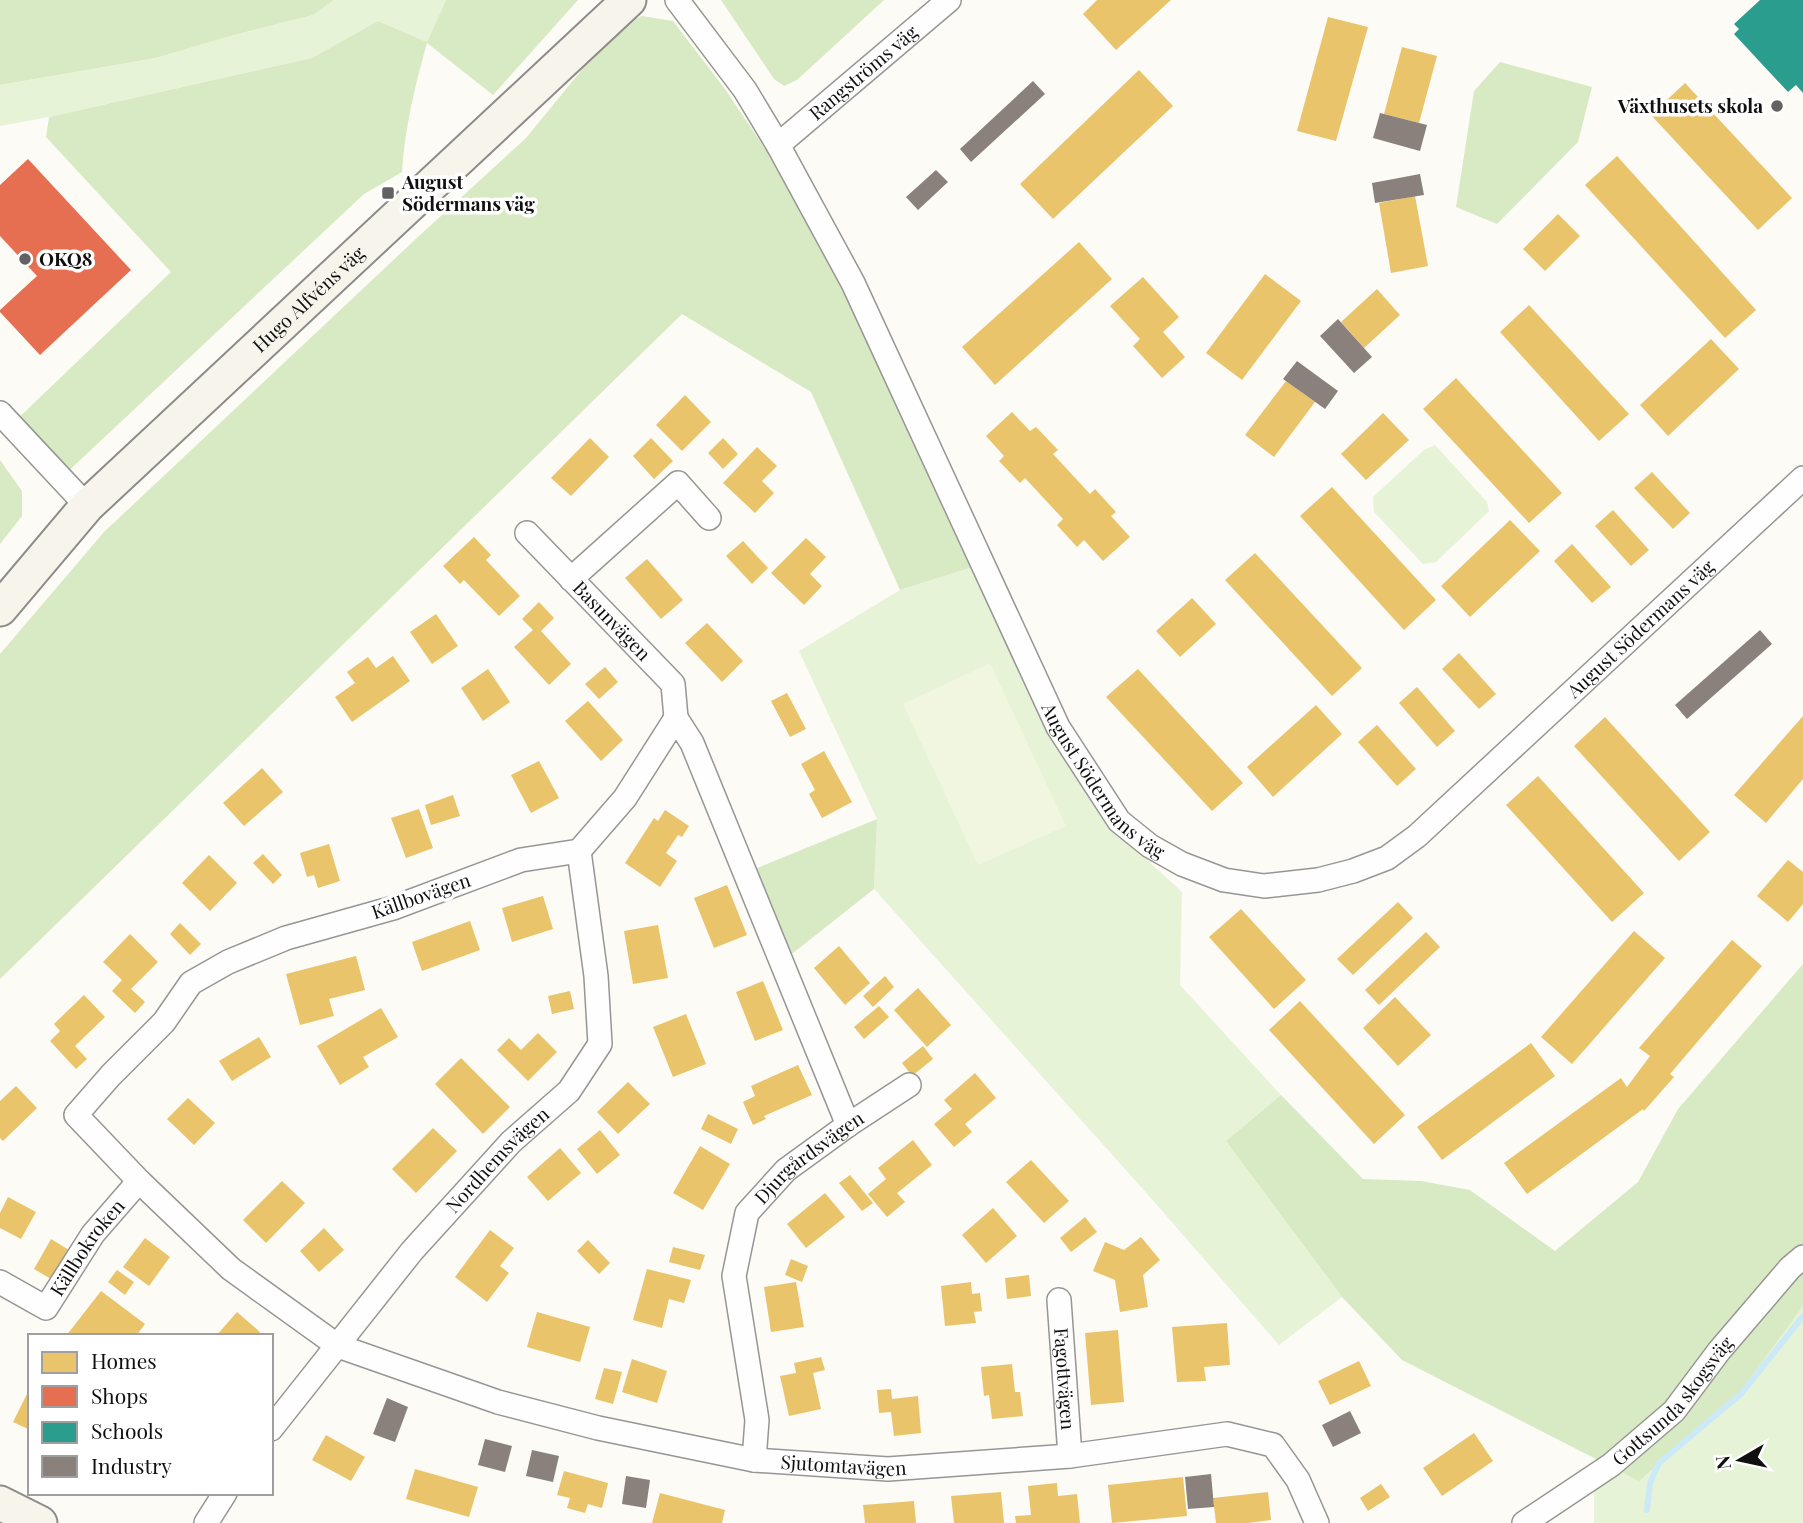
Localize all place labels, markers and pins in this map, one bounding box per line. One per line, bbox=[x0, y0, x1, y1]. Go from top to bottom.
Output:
place label: Växthusets skola bbox=[1617, 92, 1763, 118]
marker: Växthusets skola bbox=[1769, 98, 1785, 114]
place label: August Södermans väg bbox=[401, 168, 535, 216]
marker: August Södermans väg bbox=[380, 185, 396, 201]
place label: OKQ8 bbox=[39, 245, 92, 271]
marker: OKQ8 bbox=[17, 251, 33, 267]

